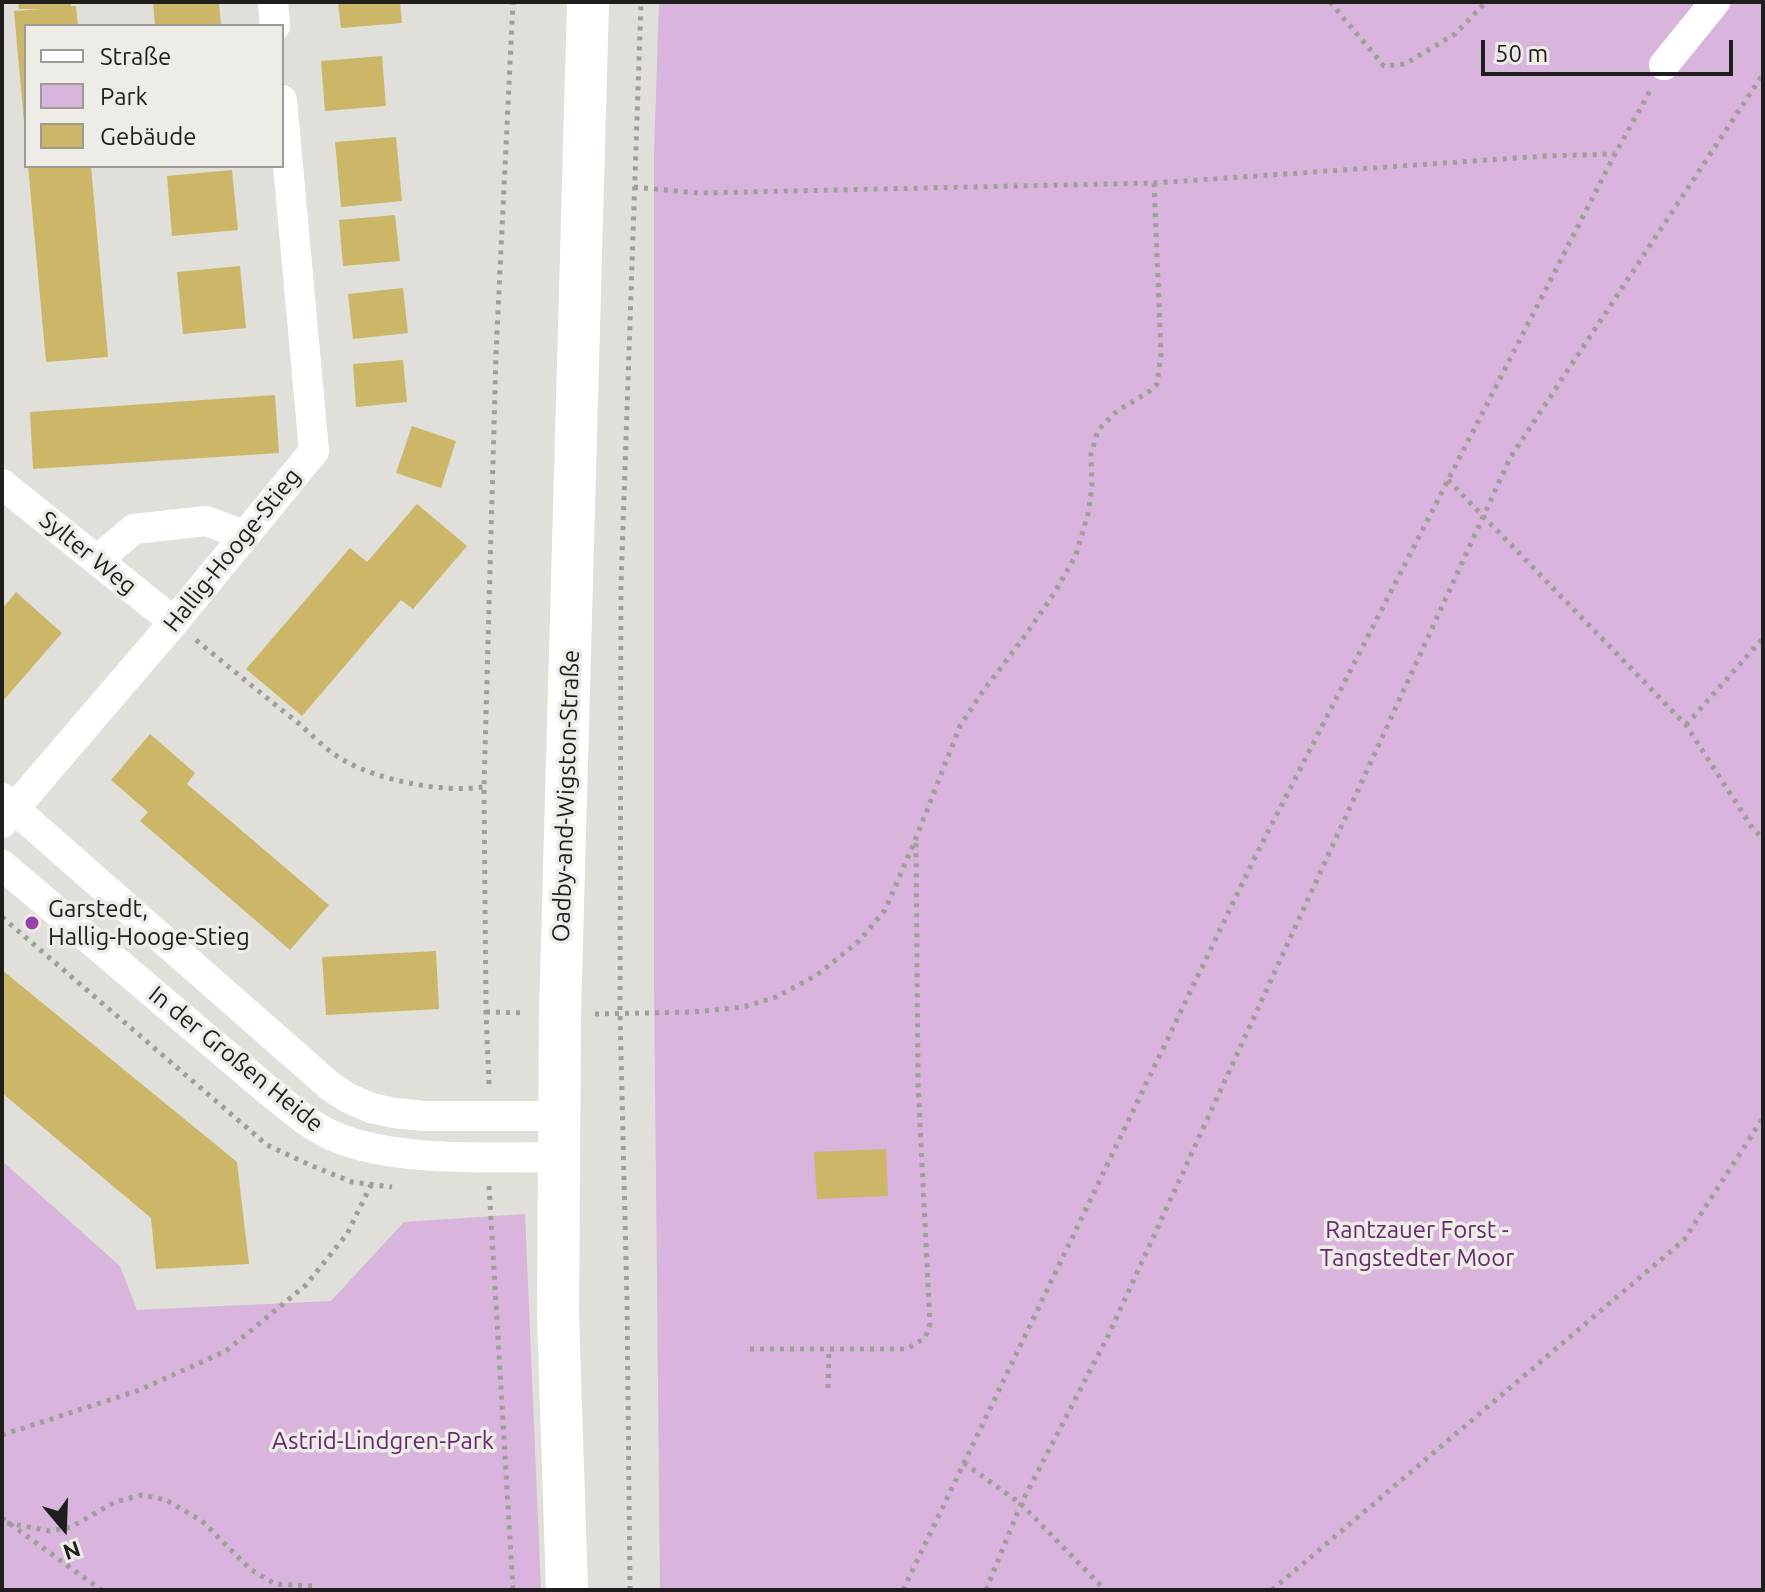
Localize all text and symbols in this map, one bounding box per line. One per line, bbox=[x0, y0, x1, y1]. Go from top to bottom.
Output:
legend bbox=[24, 24, 284, 168]
scale bar bbox=[1485, 24, 1737, 74]
text: 50 m bbox=[1495, 40, 1548, 67]
text: Straße bbox=[100, 43, 171, 70]
text: Park bbox=[100, 83, 148, 110]
text: Gebäude bbox=[100, 123, 197, 150]
street label: Hallig-Hooge-Stieg bbox=[157, 462, 307, 638]
street label: Sylter Weg bbox=[34, 505, 142, 601]
street label: Oadby-and-Wigston-Straße bbox=[547, 649, 585, 943]
place label: Garstedt, Hallig-Hooge-Stieg bbox=[48, 895, 250, 951]
marker: Garstedt, Hallig-Hooge-Stieg bbox=[23, 914, 41, 932]
street label: In der Großen Heide bbox=[143, 980, 329, 1138]
park label: Rantzauer Forst - Tangstedter Moor bbox=[1320, 1216, 1514, 1272]
park label: Astrid-Lindgren-Park bbox=[272, 1427, 494, 1455]
north arrow bbox=[24, 1488, 104, 1568]
text: N bbox=[60, 1537, 84, 1566]

